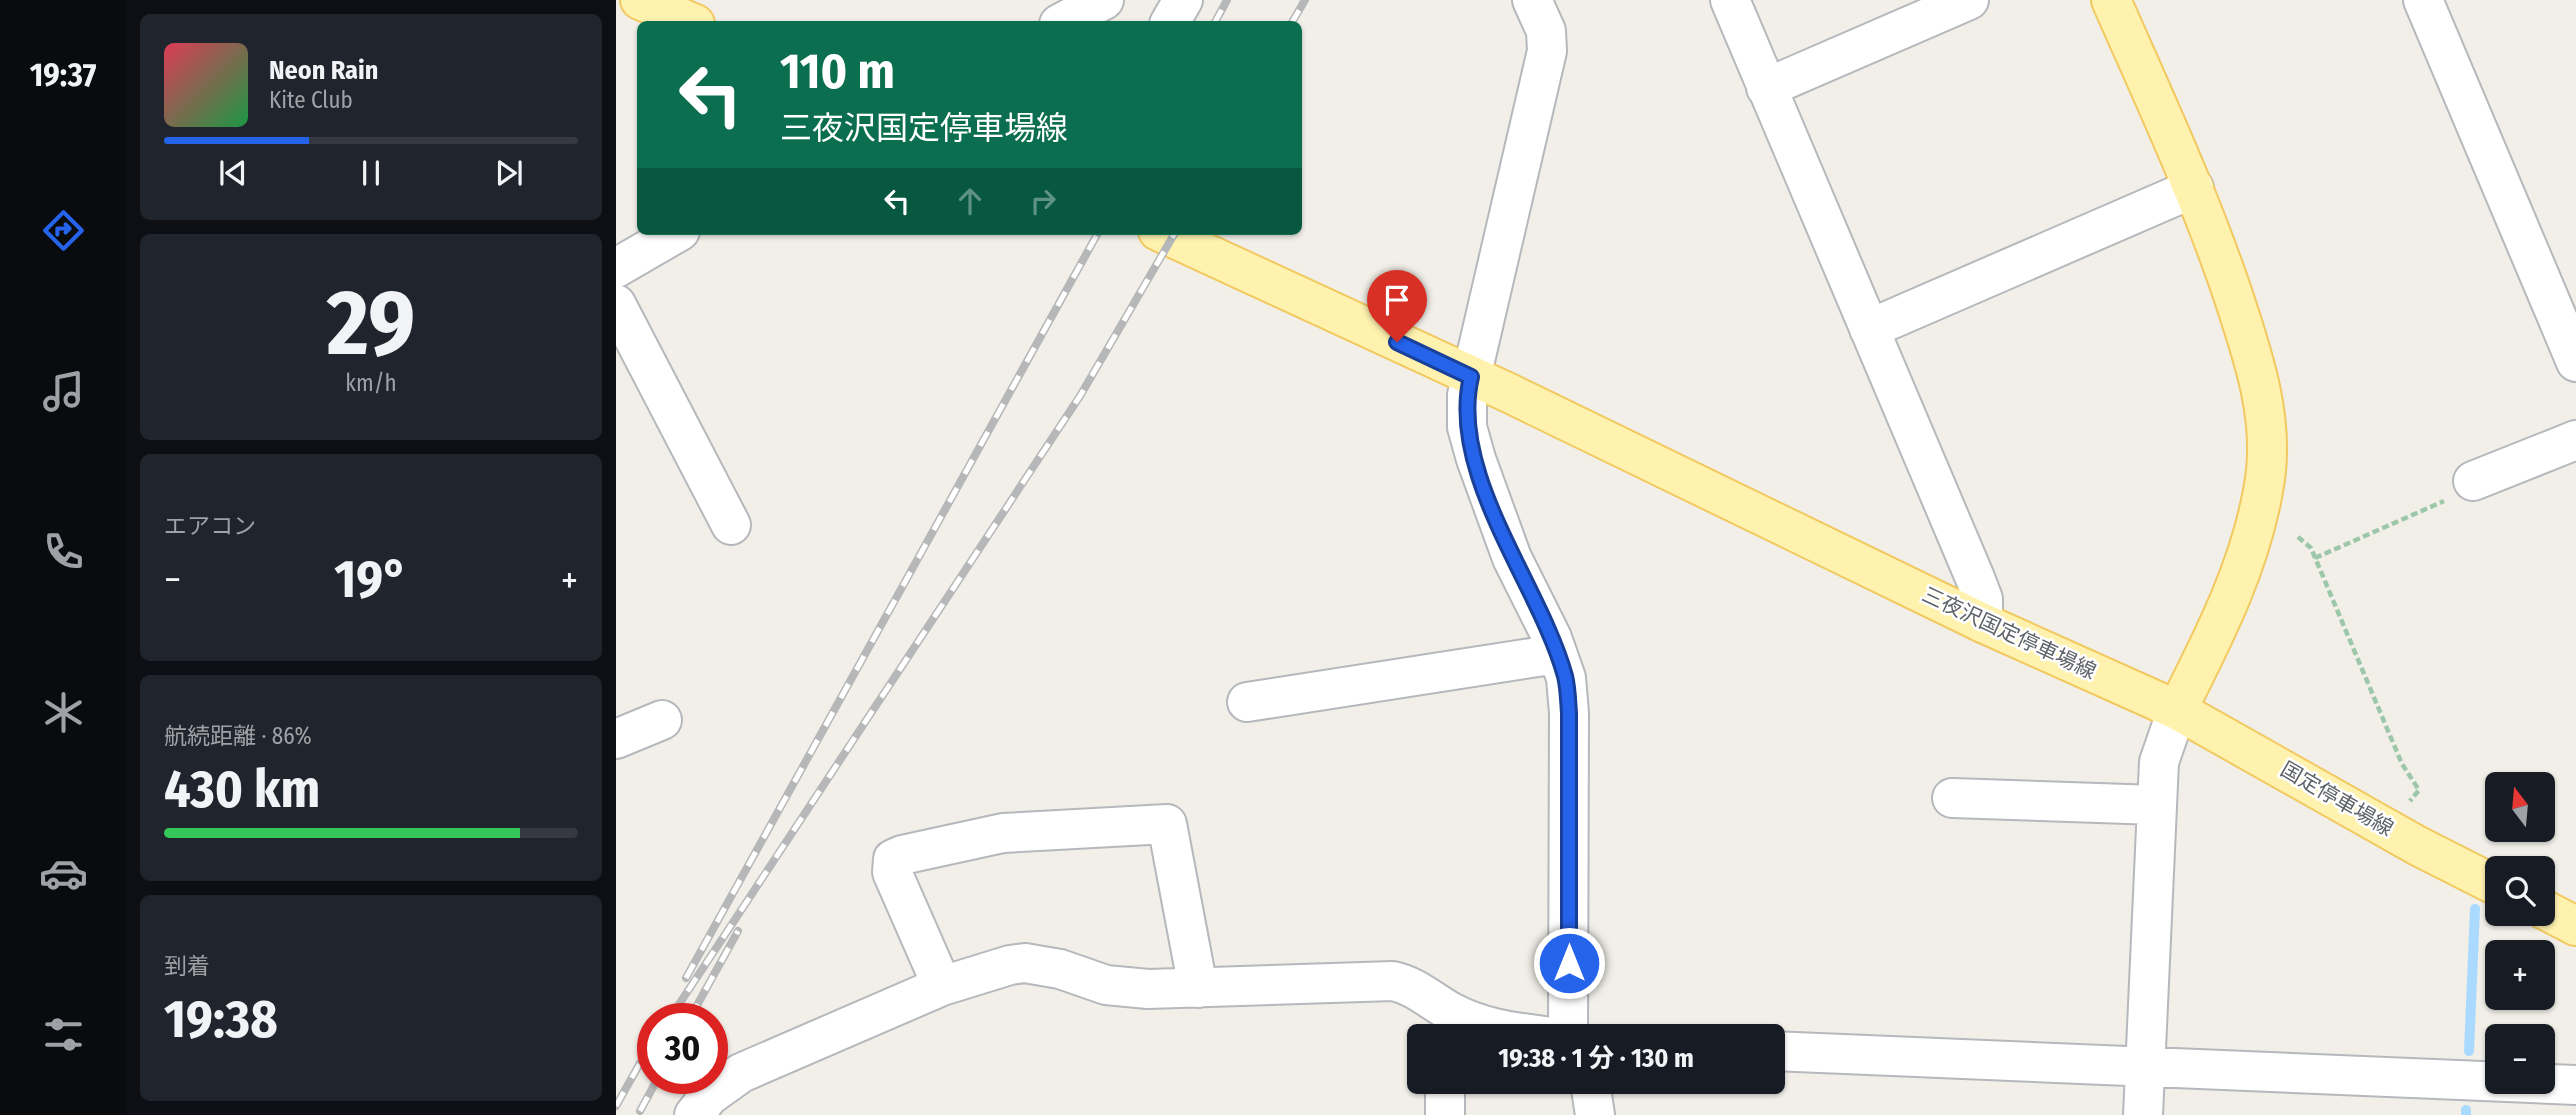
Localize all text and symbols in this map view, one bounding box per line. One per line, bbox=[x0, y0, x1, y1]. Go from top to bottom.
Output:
text: 110 m bbox=[780, 42, 895, 101]
icon: left bbox=[665, 49, 756, 140]
text: Neon Rain bbox=[269, 55, 378, 86]
text: 19:37 bbox=[30, 56, 96, 94]
text: Kite Club bbox=[269, 86, 353, 114]
text: 三夜沢国定停車場線 bbox=[780, 109, 1068, 147]
icon: previous bbox=[214, 154, 252, 192]
icon: pause bbox=[352, 154, 390, 192]
icon: next bbox=[490, 154, 528, 192]
icon: left bbox=[878, 182, 916, 220]
icon: ahead bbox=[951, 182, 989, 220]
icon: right bbox=[1024, 182, 1062, 220]
icon: directions bbox=[39, 206, 88, 255]
text: 29 bbox=[327, 269, 415, 378]
pin bbox=[1367, 270, 1427, 342]
icon: arrive bbox=[1378, 281, 1416, 319]
icon: music bbox=[39, 367, 88, 416]
text: km/h bbox=[345, 369, 397, 397]
text: エアコン bbox=[164, 512, 256, 540]
icon: phone bbox=[39, 527, 88, 576]
text: 19° bbox=[334, 548, 408, 611]
text: − bbox=[164, 557, 181, 603]
text: + bbox=[561, 557, 578, 603]
street label: 三夜沢国定停車場線 bbox=[1918, 581, 2100, 685]
icon: climate bbox=[39, 688, 88, 737]
text: 航続距離 · 86% bbox=[164, 722, 312, 750]
street label: 国定停車場線 bbox=[2276, 756, 2398, 842]
text: 430 km bbox=[164, 758, 320, 821]
north arrow bbox=[2485, 772, 2555, 842]
map controls bbox=[2485, 772, 2555, 1094]
icon: car bbox=[39, 849, 88, 898]
button: search bbox=[2485, 856, 2555, 926]
position arrow bbox=[1532, 926, 1606, 1000]
button: + bbox=[2485, 940, 2555, 1010]
text: 到着 bbox=[164, 952, 210, 980]
text: 19:38 bbox=[164, 988, 278, 1051]
speed limit sign: 30 bbox=[637, 1003, 728, 1094]
icon: filters bbox=[39, 1010, 88, 1059]
button: − bbox=[2485, 1024, 2555, 1094]
text: 19:38 · 1 分 · 130 m bbox=[1498, 1043, 1694, 1074]

